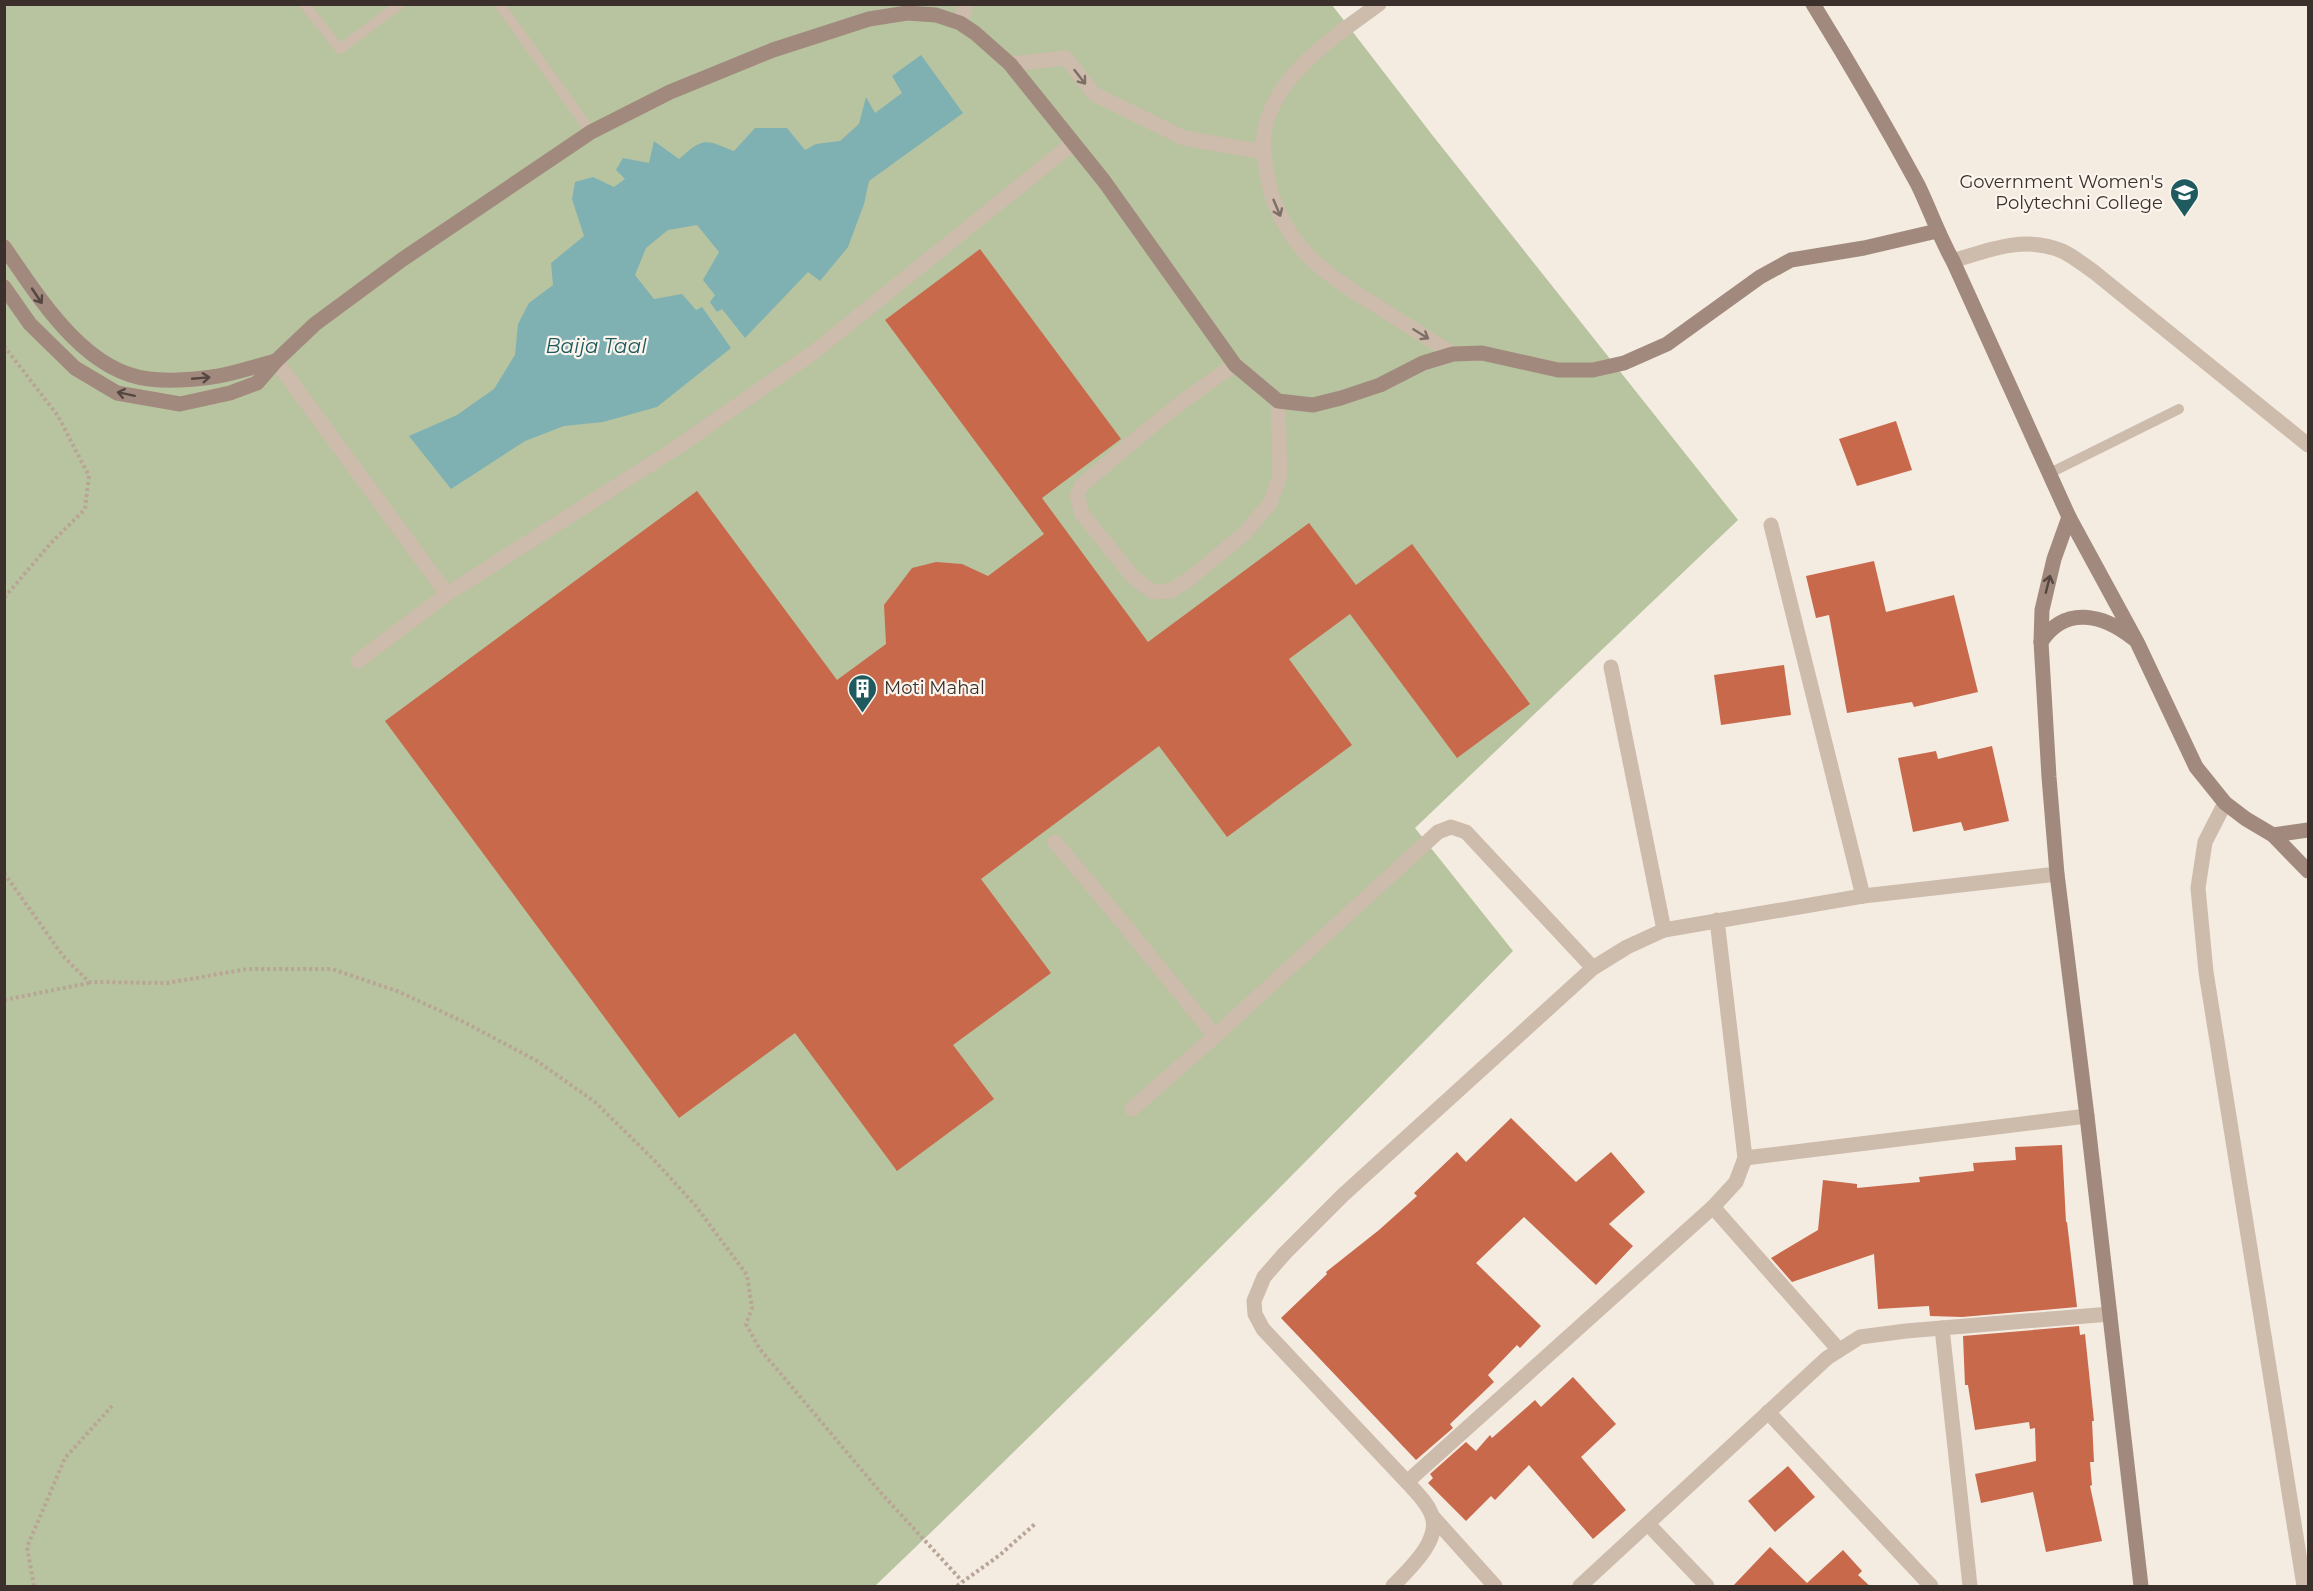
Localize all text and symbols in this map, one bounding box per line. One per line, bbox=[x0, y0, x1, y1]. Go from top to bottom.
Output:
one-way arrow bbox=[1074, 68, 1086, 84]
place label: Government Women's Polytechni College bbox=[1959, 171, 2163, 214]
school or university icon: Government Women's Polytechni College bbox=[2168, 176, 2200, 218]
one-way arrow bbox=[1272, 199, 1283, 217]
one-way arrow bbox=[31, 287, 44, 304]
one-way arrow bbox=[1412, 328, 1429, 340]
water label: Baija Taal bbox=[545, 334, 647, 358]
one-way arrow bbox=[190, 372, 210, 383]
one-way arrow bbox=[117, 388, 136, 399]
one-way arrow bbox=[2042, 575, 2054, 594]
building icon: Moti Mahal bbox=[847, 672, 879, 714]
place label: Moti Mahal bbox=[884, 677, 985, 699]

